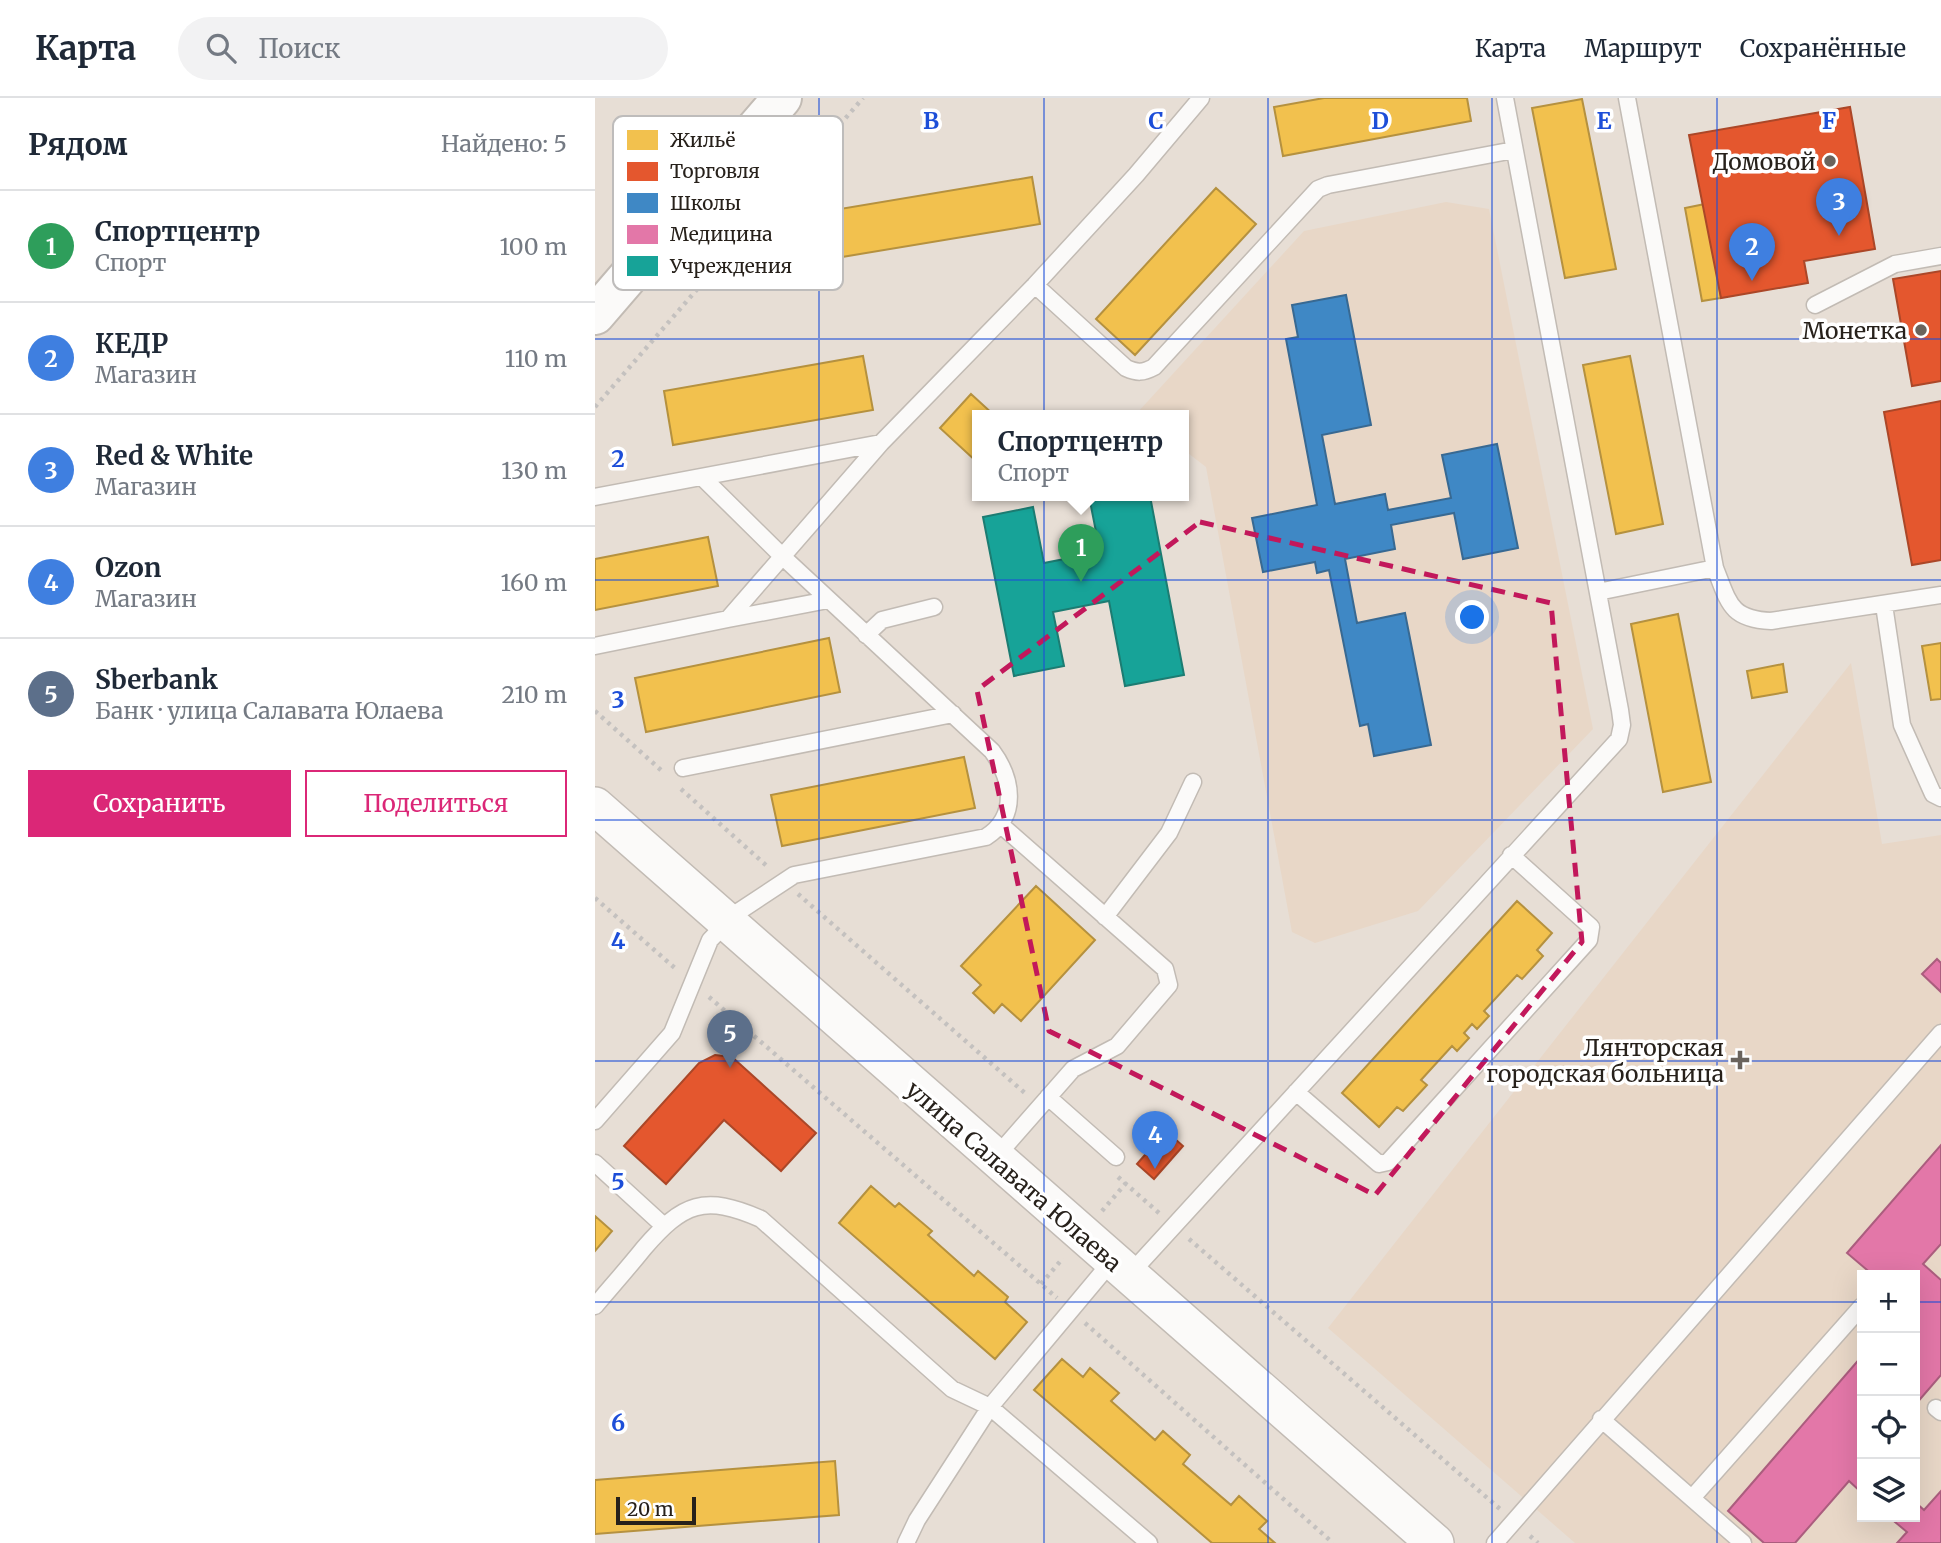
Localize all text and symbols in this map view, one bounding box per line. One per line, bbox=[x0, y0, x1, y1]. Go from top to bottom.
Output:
search box bbox=[178, 17, 668, 80]
text: Карта bbox=[35, 28, 136, 69]
icon: search bbox=[202, 29, 240, 67]
text: Поиск bbox=[258, 32, 341, 65]
text: Карта bbox=[1475, 33, 1546, 64]
text: Маршрут bbox=[1584, 33, 1702, 64]
text: Сохранённые bbox=[1740, 33, 1906, 64]
text: B bbox=[923, 106, 939, 135]
text: C bbox=[1148, 106, 1164, 135]
text: D bbox=[1371, 106, 1389, 135]
text: E bbox=[1596, 106, 1612, 135]
text: F bbox=[1822, 106, 1836, 135]
legend bbox=[613, 116, 843, 290]
text: Рядом bbox=[28, 125, 128, 163]
text: Жильё bbox=[670, 128, 735, 152]
text: Найдено: 5 bbox=[441, 129, 567, 158]
place label: Домовой bbox=[1712, 147, 1816, 176]
marker: Домовой bbox=[1822, 153, 1838, 169]
text: Торговля bbox=[670, 159, 760, 183]
pin: 3 bbox=[1816, 178, 1862, 236]
text: Школы bbox=[670, 191, 741, 215]
text: Спортцентр bbox=[95, 215, 260, 248]
text: Медицина bbox=[670, 222, 772, 246]
pin: 2 bbox=[1729, 223, 1775, 281]
text: 1 bbox=[46, 232, 56, 261]
text: 100 m bbox=[499, 232, 567, 261]
text: Спорт bbox=[95, 248, 166, 277]
text: Учреждения bbox=[669, 254, 792, 278]
place label: Монетка bbox=[1803, 316, 1907, 345]
marker: Монетка bbox=[1913, 322, 1929, 338]
text: КЕДР bbox=[95, 327, 168, 360]
text: 2 bbox=[44, 344, 58, 373]
text: 110 m bbox=[505, 344, 567, 373]
text: Магазин bbox=[95, 360, 197, 389]
popup bbox=[972, 410, 1189, 501]
text: Спортцентр bbox=[998, 425, 1163, 458]
text: Red & White bbox=[95, 439, 253, 472]
text: 2 bbox=[611, 444, 625, 473]
text: 3 bbox=[44, 456, 58, 485]
text: 130 m bbox=[501, 456, 567, 485]
text: Спорт bbox=[998, 458, 1069, 487]
text: Магазин bbox=[95, 472, 197, 501]
pin: 1 bbox=[1058, 524, 1104, 582]
text: Ozon bbox=[95, 551, 161, 584]
text: 4 bbox=[44, 568, 58, 597]
text: 160 m bbox=[501, 568, 567, 597]
text: Магазин bbox=[95, 584, 197, 613]
your location bbox=[1455, 600, 1489, 634]
text: Sberbank bbox=[95, 663, 218, 696]
text: 5 bbox=[44, 680, 58, 709]
text: 210 m bbox=[502, 680, 567, 709]
text: 3 bbox=[611, 685, 625, 714]
text: Банк · улица Салавата Юлаева bbox=[95, 696, 443, 725]
button: Сохранить bbox=[28, 770, 291, 837]
button: Поделиться bbox=[305, 770, 567, 837]
text: 4 bbox=[611, 926, 626, 955]
pin: 5 bbox=[707, 1010, 753, 1068]
place label: Лянторская городская больница bbox=[1486, 1033, 1724, 1088]
marker: Лянторская городская больница bbox=[1730, 1050, 1750, 1070]
street label: улица Салавата Юлаева bbox=[900, 1074, 1128, 1278]
pin: 4 bbox=[1132, 1111, 1178, 1169]
text: 5 bbox=[611, 1167, 625, 1196]
map controls bbox=[1857, 1270, 1920, 1522]
button: + bbox=[1857, 1270, 1920, 1333]
button: − bbox=[1857, 1333, 1920, 1396]
button: locate bbox=[1857, 1396, 1920, 1459]
text: 6 bbox=[611, 1408, 625, 1437]
button: layers bbox=[1857, 1459, 1920, 1522]
scale bar bbox=[616, 1494, 697, 1526]
text: 20 m bbox=[627, 1497, 674, 1521]

